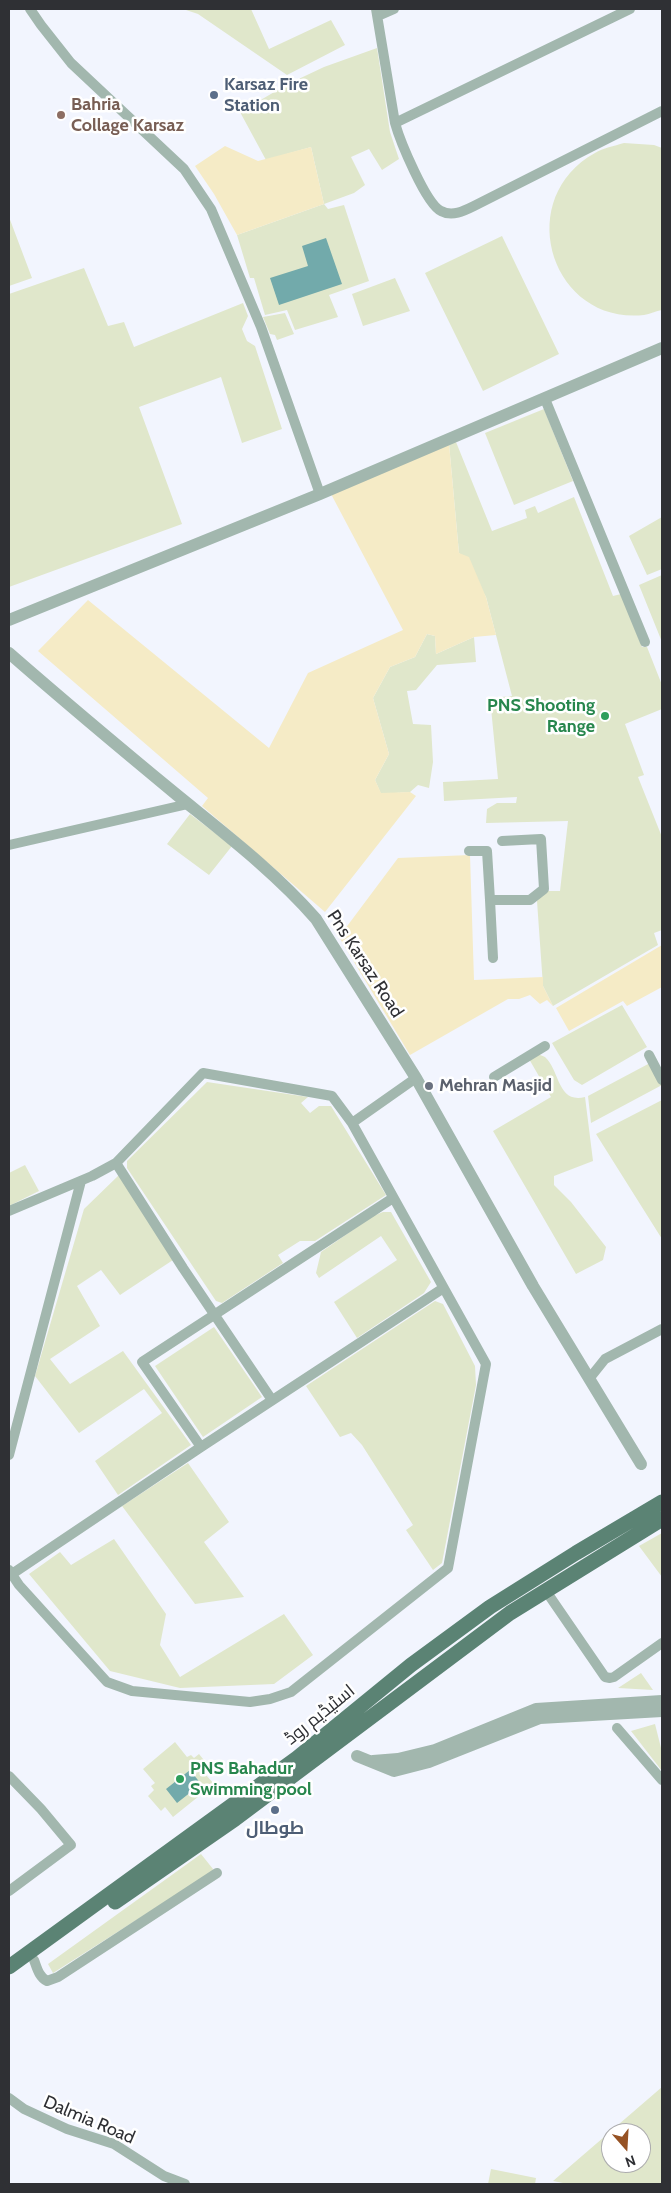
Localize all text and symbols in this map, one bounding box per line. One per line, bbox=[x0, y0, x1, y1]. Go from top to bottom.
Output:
place label: Karsaz Fire Station bbox=[224, 74, 308, 116]
marker: Karsaz Fire Station bbox=[208, 89, 220, 101]
place label: Bahria Collage Karsaz bbox=[71, 94, 184, 136]
marker: Bahria Collage Karsaz bbox=[55, 109, 67, 121]
place label: PNS Shooting Range bbox=[487, 695, 595, 738]
marker: PNS Shooting Range bbox=[599, 710, 611, 722]
street label: Pns Karsaz Road bbox=[322, 906, 408, 1022]
place label: Mehran Masjid bbox=[439, 1075, 552, 1097]
marker: Mehran Masjid bbox=[423, 1080, 435, 1092]
street label: اسٹیڈیم روڈ bbox=[281, 1680, 359, 1750]
place label: PNS Bahadur Swimming pool bbox=[190, 1758, 312, 1800]
marker: PNS Bahadur Swimming pool bbox=[174, 1773, 186, 1785]
marker: طوطال bbox=[269, 1804, 281, 1816]
place label: طوطال bbox=[246, 1818, 304, 1840]
street label: Dalmia Road bbox=[40, 2091, 138, 2149]
north arrow bbox=[601, 2123, 651, 2173]
text: N bbox=[623, 2151, 638, 2171]

